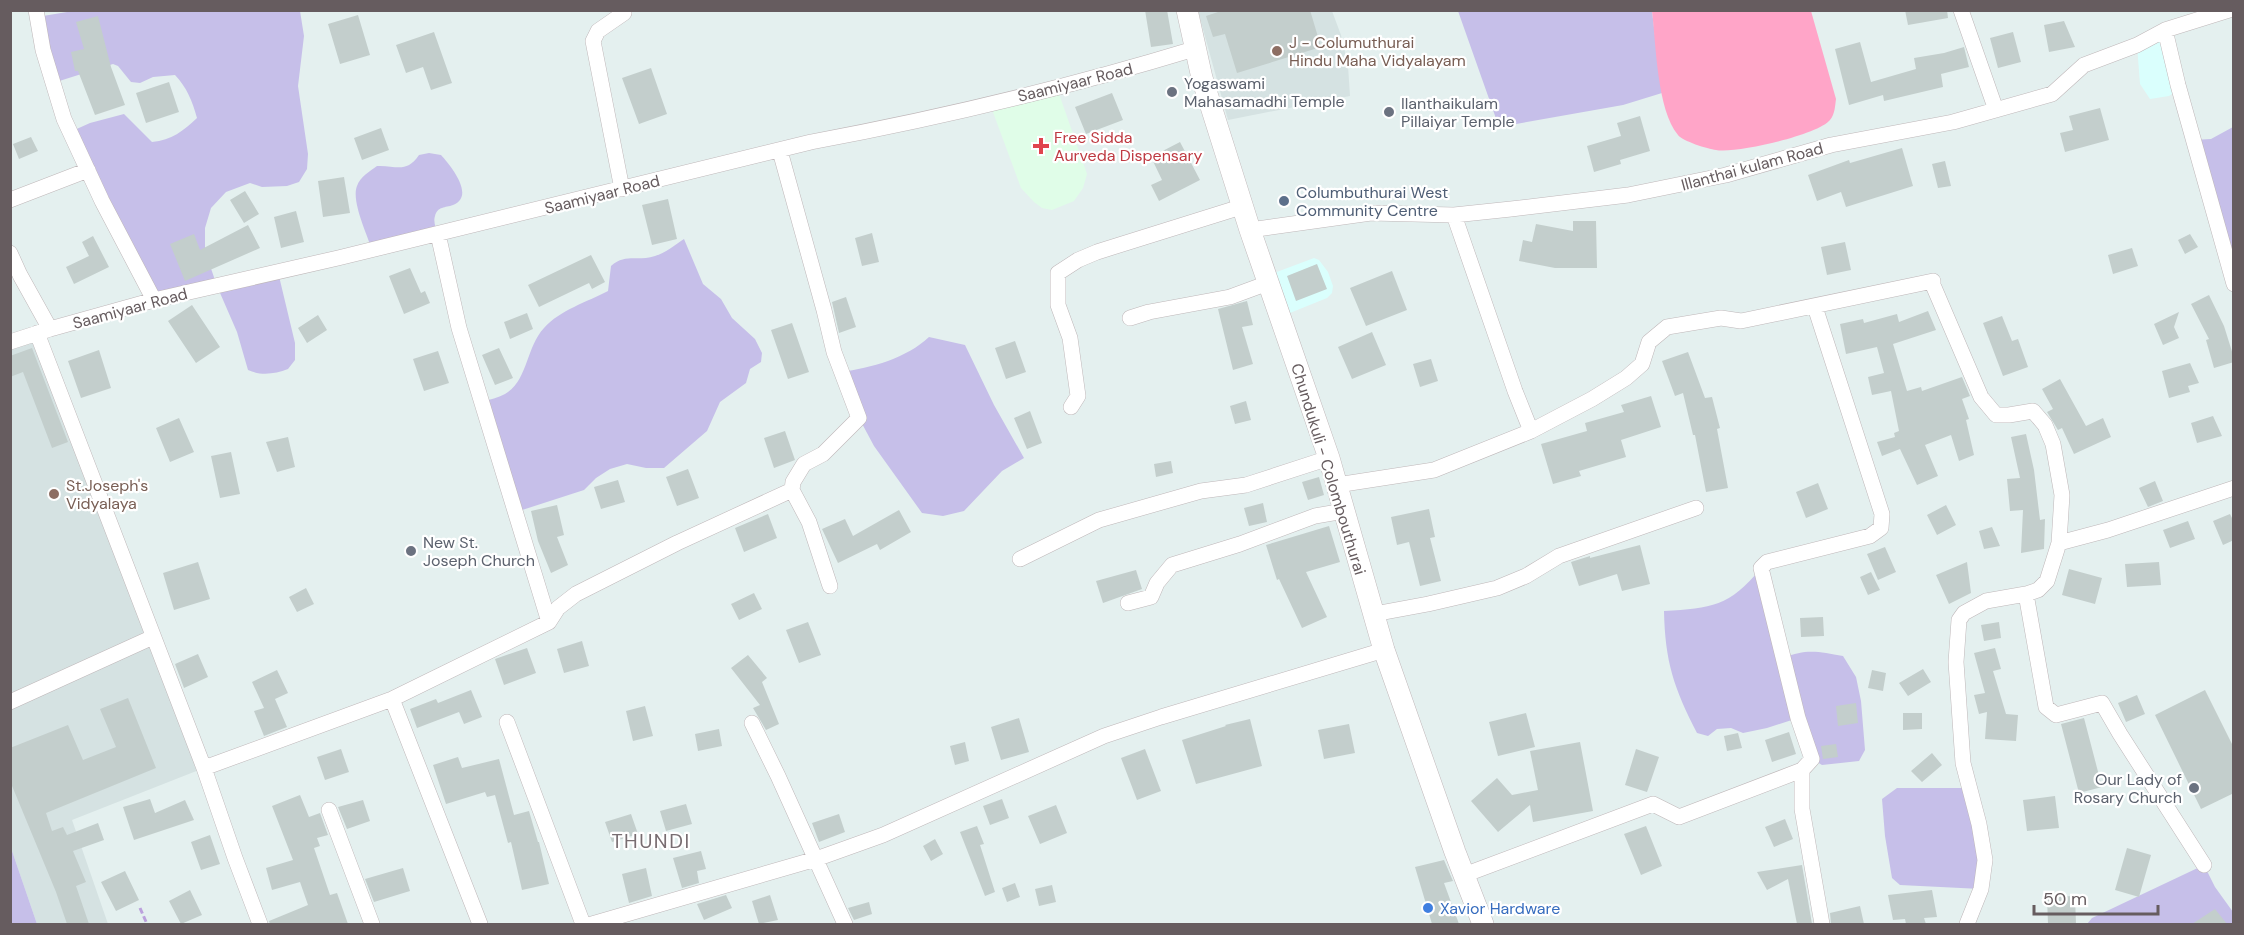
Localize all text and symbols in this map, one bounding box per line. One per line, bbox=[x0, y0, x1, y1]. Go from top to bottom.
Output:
place label: J - Columuthurai Hindu Maha Vidyalayam bbox=[1289, 32, 1466, 71]
marker: J - Columuthurai Hindu Maha Vidyalayam bbox=[1270, 44, 1284, 58]
street label: Saamiyaar Road bbox=[1015, 58, 1135, 107]
place label: Yogaswami Mahasamadhi Temple bbox=[1184, 73, 1345, 112]
marker: Yogaswami Mahasamadhi Temple bbox=[1165, 85, 1179, 99]
place label: Ilanthaikulam Pillaiyar Temple bbox=[1401, 93, 1515, 132]
marker: Ilanthaikulam Pillaiyar Temple bbox=[1382, 105, 1396, 119]
place label: Free Sidda Aurveda Dispensary bbox=[1054, 127, 1202, 166]
marker: Free Sidda Aurveda Dispensary bbox=[1032, 137, 1050, 155]
street label: Illanthai kulam Road bbox=[1679, 137, 1826, 196]
street label: Saamiyaar Road bbox=[542, 170, 662, 219]
place label: Columbuthurai West Community Centre bbox=[1296, 182, 1448, 221]
marker: Columbuthurai West Community Centre bbox=[1277, 194, 1291, 208]
street label: Saamiyaar Road bbox=[70, 283, 190, 334]
street label: Chundukuli - Colombouthurai bbox=[1286, 361, 1371, 577]
place label: St.Joseph's Vidyalaya bbox=[66, 475, 148, 514]
marker: St.Joseph's Vidyalaya bbox=[47, 487, 61, 501]
place label: New St. Joseph Church bbox=[423, 532, 535, 571]
marker: New St. Joseph Church bbox=[404, 544, 418, 558]
place label: Our Lady of Rosary Church bbox=[2074, 769, 2182, 808]
marker: Our Lady of Rosary Church bbox=[2187, 781, 2201, 795]
district label: THUNDI bbox=[611, 828, 691, 854]
scale bar bbox=[2034, 878, 2158, 916]
text: 50 m bbox=[2043, 887, 2087, 911]
place label: Xavior Hardware bbox=[1440, 898, 1560, 919]
marker: Xavior Hardware bbox=[1421, 901, 1435, 915]

